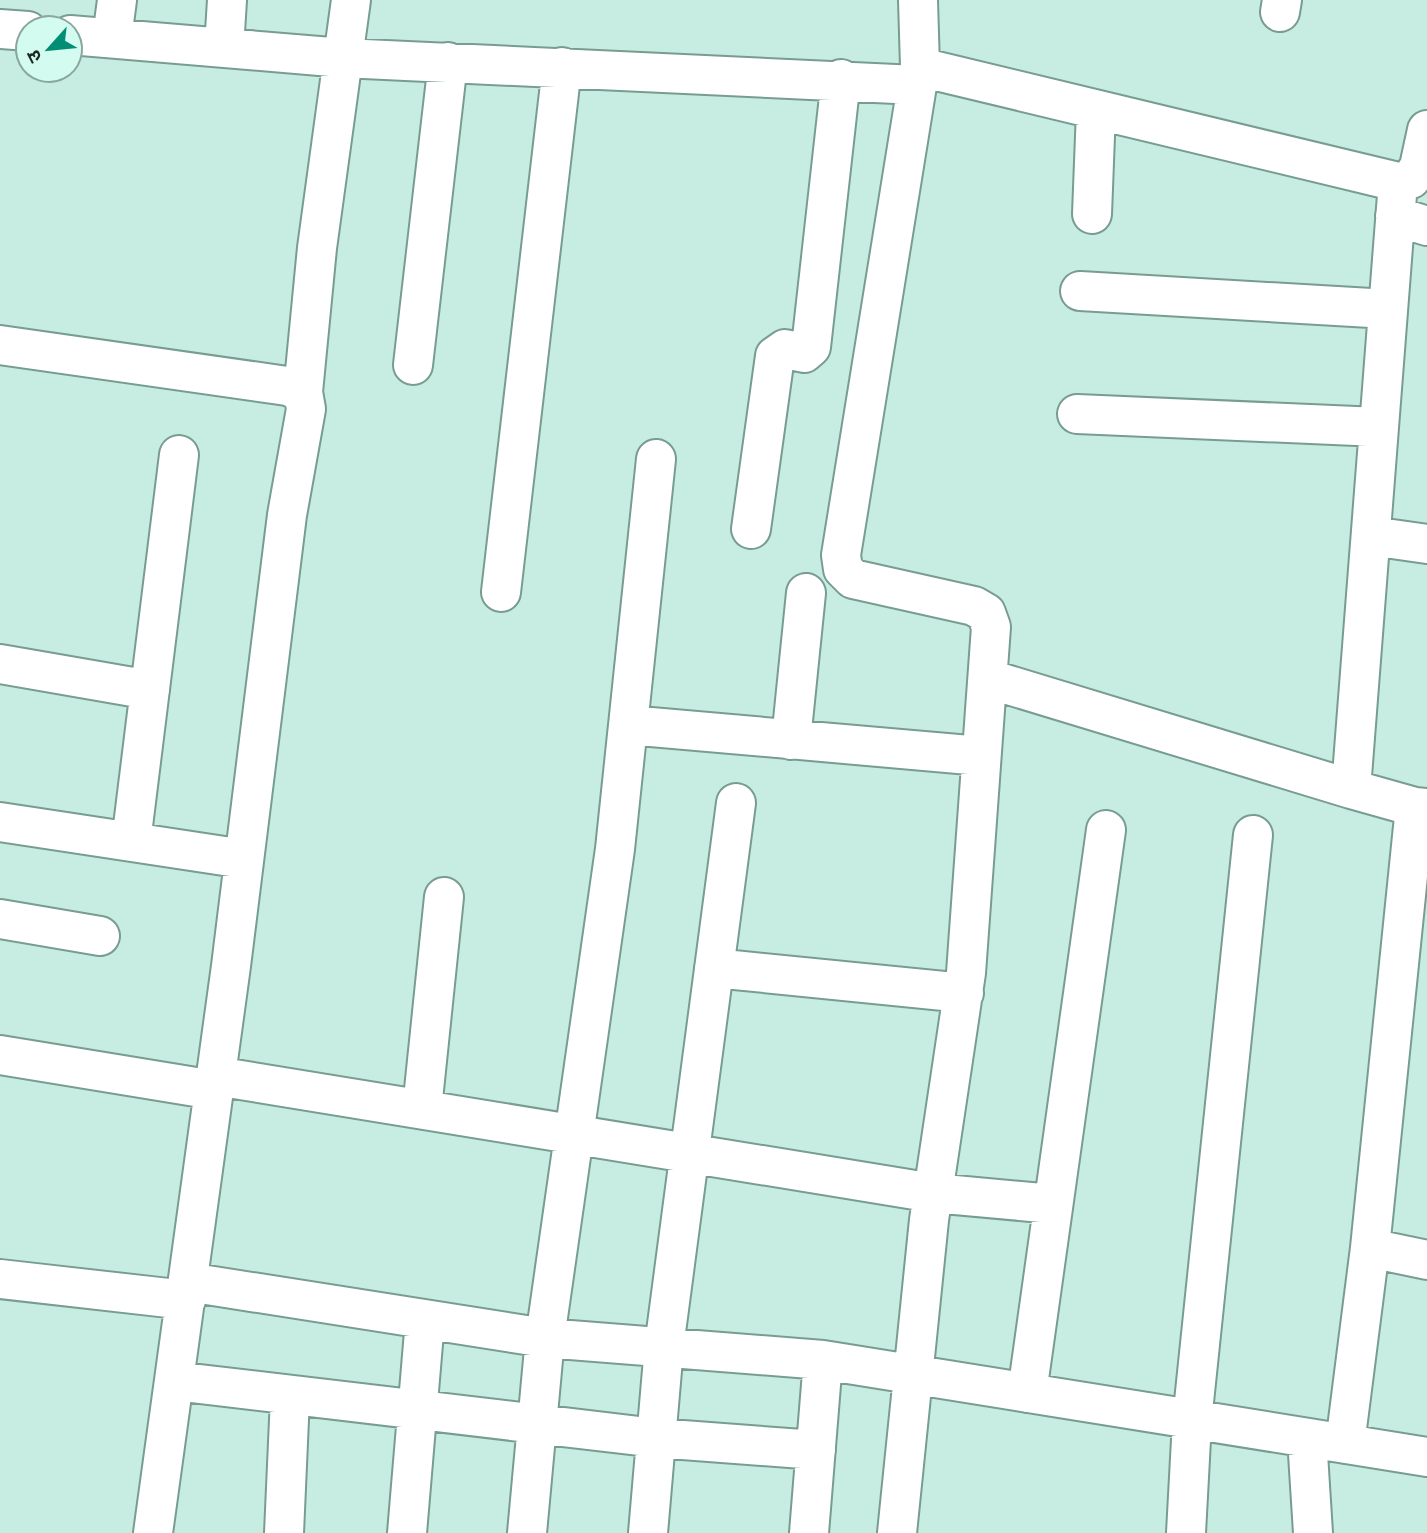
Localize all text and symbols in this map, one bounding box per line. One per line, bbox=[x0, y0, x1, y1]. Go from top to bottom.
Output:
north arrow bbox=[14, 14, 84, 84]
text: उ bbox=[20, 46, 46, 67]

